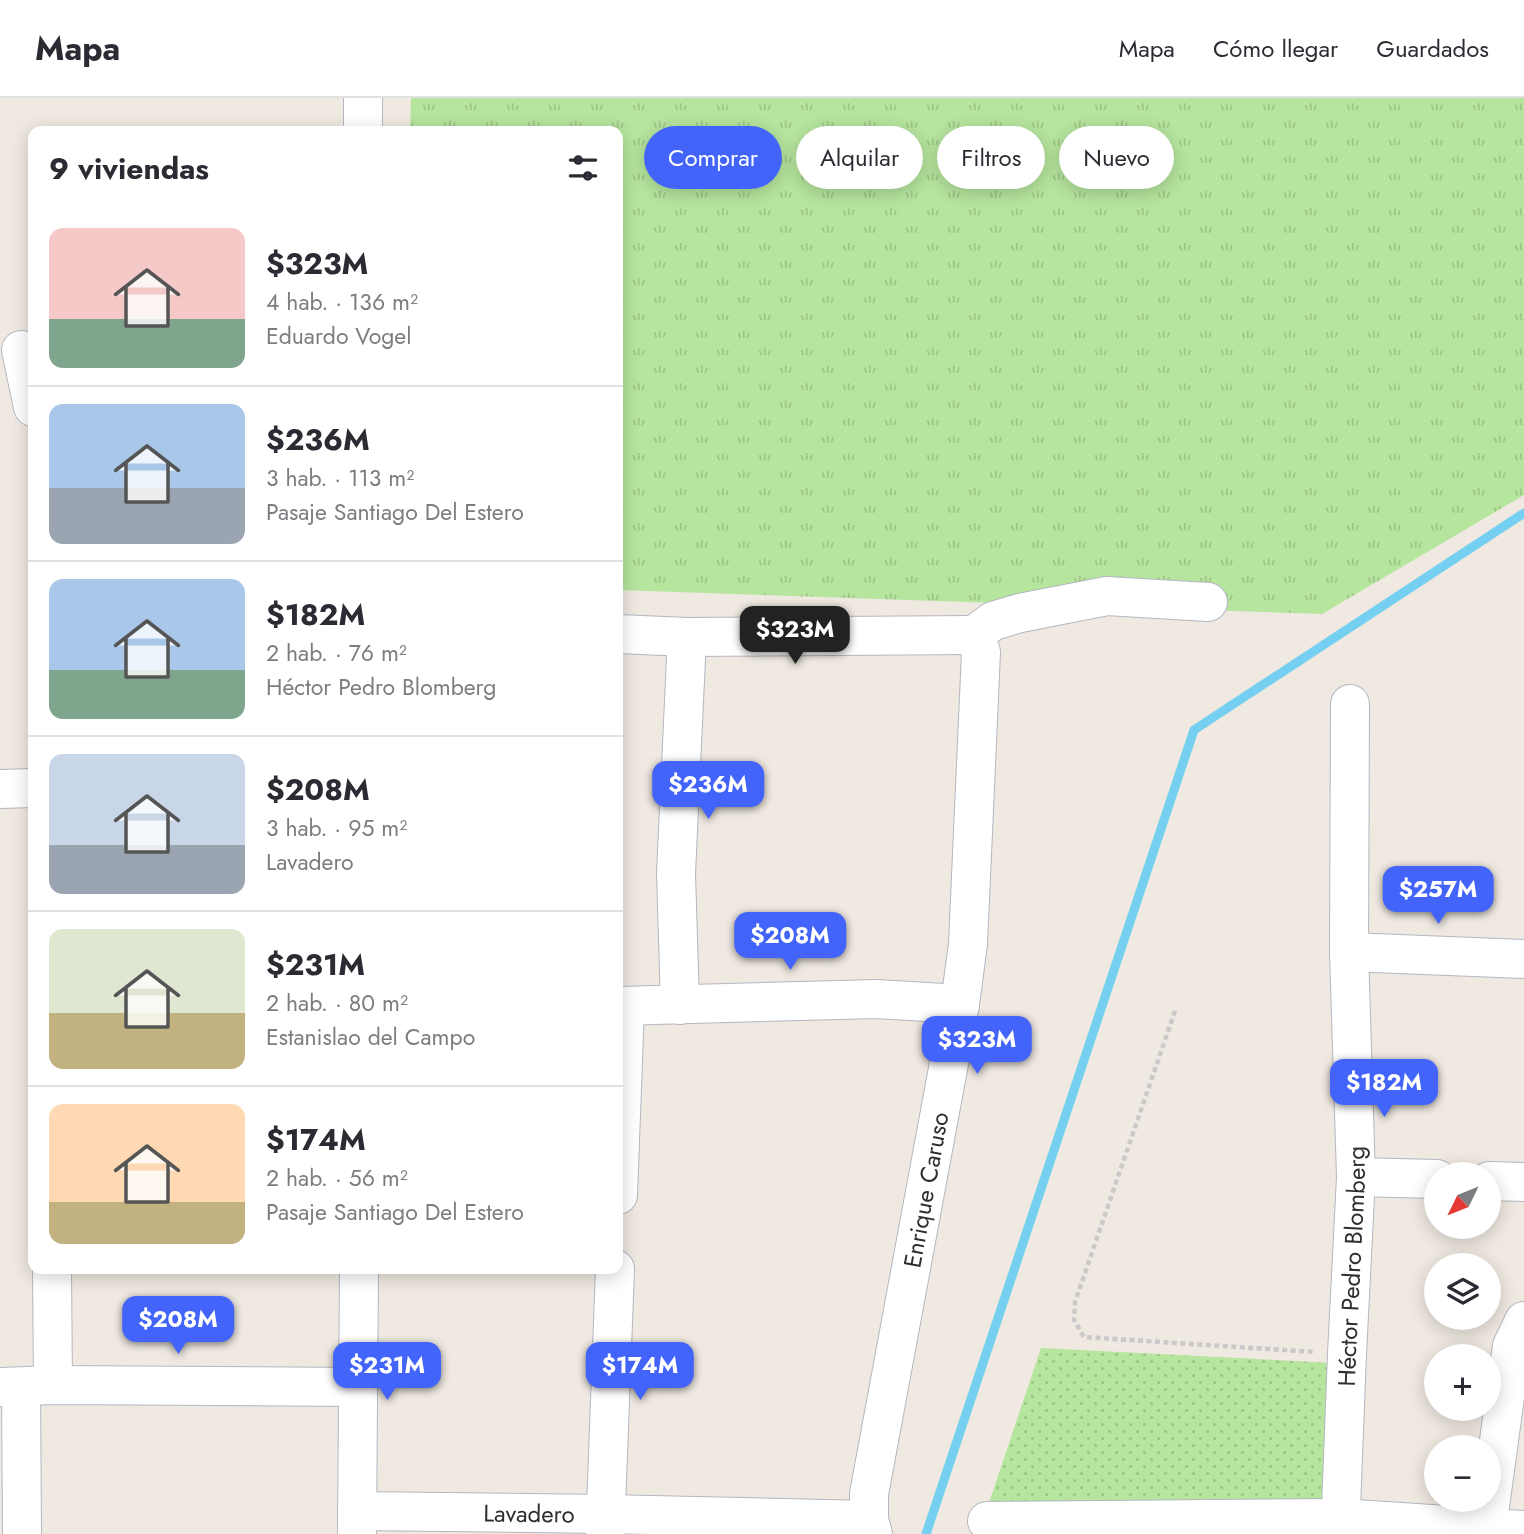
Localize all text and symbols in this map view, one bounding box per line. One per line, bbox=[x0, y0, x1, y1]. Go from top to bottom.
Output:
text: Mapa bbox=[35, 25, 120, 72]
text: Mapa bbox=[1119, 31, 1175, 66]
text: Cómo llegar bbox=[1213, 31, 1338, 66]
text: Guardados bbox=[1376, 31, 1489, 66]
chip: Comprar bbox=[644, 126, 782, 189]
chip: Alquilar bbox=[796, 126, 923, 189]
chip: Filtros bbox=[937, 126, 1045, 189]
chip: Nuevo bbox=[1059, 126, 1174, 189]
text: 9 viviendas bbox=[49, 147, 209, 190]
icon: filters bbox=[564, 149, 602, 187]
text: $323M bbox=[266, 242, 368, 285]
icon: home bbox=[105, 256, 189, 340]
text: 4 hab. · 136 m² bbox=[266, 285, 418, 319]
text: Eduardo Vogel bbox=[266, 319, 412, 353]
text: $236M bbox=[266, 418, 370, 461]
icon: home bbox=[105, 432, 189, 516]
text: 3 hab. · 113 m² bbox=[266, 461, 414, 495]
text: Pasaje Santiago Del Estero bbox=[266, 495, 524, 529]
text: $182M bbox=[266, 593, 365, 636]
pin: $323M bbox=[746, 606, 844, 666]
icon: home bbox=[105, 607, 189, 691]
text: $323M bbox=[756, 612, 834, 646]
text: 2 hab. · 76 m² bbox=[266, 636, 407, 670]
text: Héctor Pedro Blomberg bbox=[266, 670, 496, 704]
pin: $236M bbox=[659, 762, 757, 821]
text: $236M bbox=[668, 767, 748, 801]
text: $208M bbox=[266, 768, 370, 811]
icon: home bbox=[105, 782, 189, 866]
text: 3 hab. · 95 m² bbox=[266, 811, 407, 845]
text: Lavadero bbox=[266, 845, 354, 879]
pin: $257M bbox=[1389, 866, 1487, 926]
text: $257M bbox=[1399, 872, 1477, 906]
pin: $208M bbox=[741, 912, 839, 972]
text: $208M bbox=[750, 918, 830, 952]
text: $231M bbox=[266, 943, 365, 986]
icon: home bbox=[105, 957, 189, 1041]
text: 2 hab. · 80 m² bbox=[266, 986, 408, 1020]
pin: $323M bbox=[928, 1016, 1026, 1076]
text: Estanislao del Campo bbox=[266, 1020, 475, 1054]
text: $323M bbox=[938, 1022, 1016, 1056]
pin: $182M bbox=[1335, 1060, 1433, 1119]
text: $182M bbox=[1346, 1065, 1422, 1099]
street label: Enrique Caruso bbox=[894, 1109, 957, 1271]
text: $174M bbox=[266, 1118, 366, 1161]
icon: home bbox=[105, 1132, 189, 1216]
street label: Héctor Pedro Blomberg bbox=[1328, 1146, 1374, 1387]
text: 2 hab. · 56 m² bbox=[266, 1161, 408, 1195]
north arrow bbox=[1424, 1162, 1502, 1239]
map controls bbox=[1424, 1162, 1501, 1512]
text: Pasaje Santiago Del Estero bbox=[266, 1195, 524, 1229]
button: layers bbox=[1424, 1253, 1501, 1330]
pin: $208M bbox=[129, 1296, 227, 1356]
text: $208M bbox=[138, 1302, 218, 1336]
pin: $231M bbox=[338, 1342, 436, 1402]
pin: $174M bbox=[591, 1342, 689, 1402]
button: + bbox=[1424, 1344, 1501, 1421]
text: $231M bbox=[349, 1348, 425, 1382]
text: $174M bbox=[602, 1348, 678, 1382]
button: − bbox=[1424, 1435, 1501, 1512]
street label: Lavadero bbox=[483, 1495, 575, 1531]

